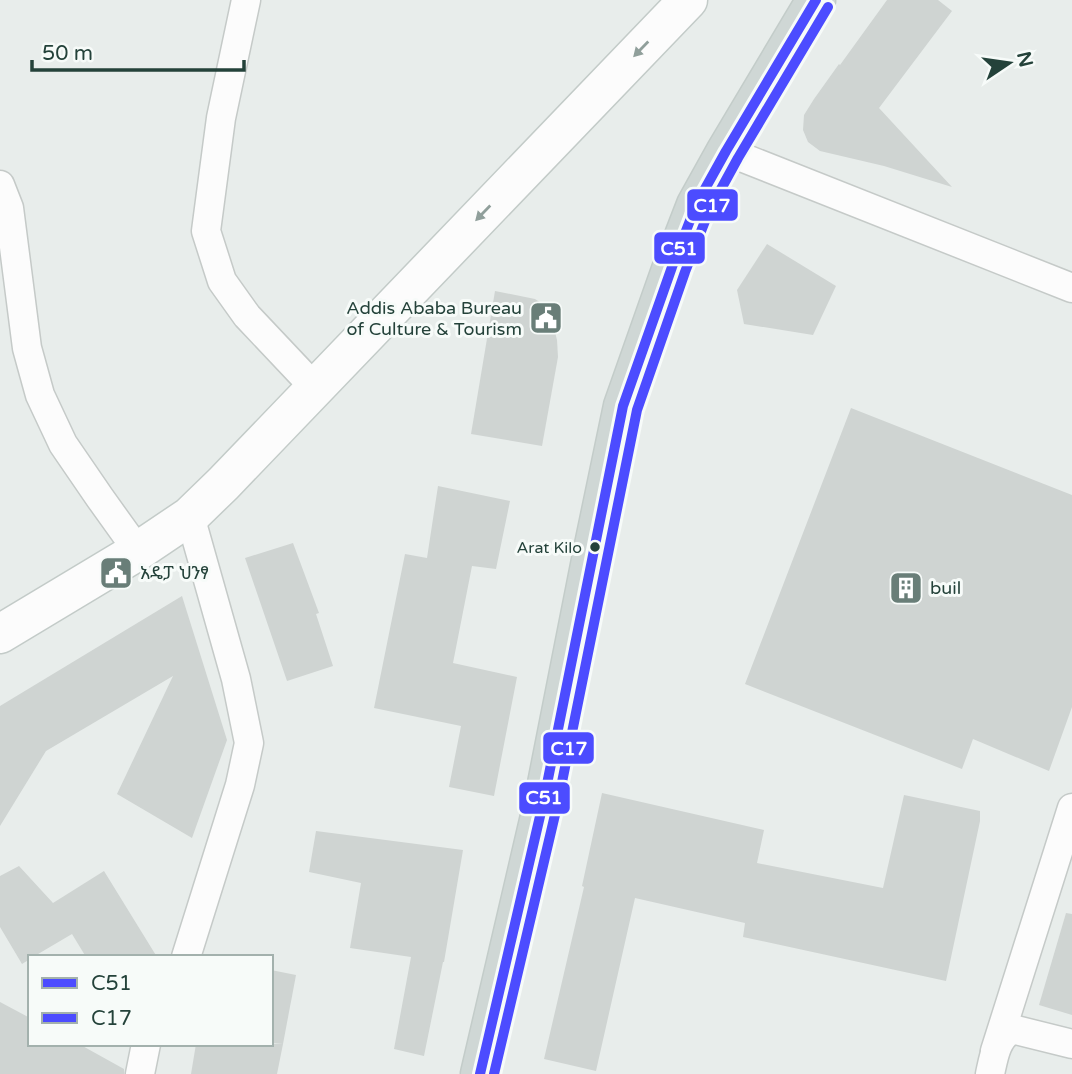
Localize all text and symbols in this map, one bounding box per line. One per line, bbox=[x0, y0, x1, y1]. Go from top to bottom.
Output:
scale bar bbox=[32, 28, 243, 72]
north arrow bbox=[974, 28, 1044, 98]
one-way arrow bbox=[633, 40, 649, 57]
text: 50 m bbox=[42, 41, 93, 66]
text: N bbox=[1012, 49, 1037, 69]
line badge: C17 bbox=[686, 188, 739, 222]
text: C17 bbox=[693, 195, 731, 217]
one-way arrow bbox=[475, 204, 491, 221]
line badge: C51 bbox=[653, 231, 706, 265]
text: C51 bbox=[660, 238, 698, 260]
place label: Addis Ababa Bureau of Culture & Tourism bbox=[346, 297, 522, 340]
public building icon: Addis Ababa Bureau of Culture & Tourism bbox=[527, 299, 565, 337]
place label: Arat Kilo bbox=[517, 538, 582, 558]
marker: Arat Kilo bbox=[588, 540, 602, 554]
public building icon: አዴፓ ህንፃ bbox=[97, 554, 135, 592]
place label: አዴፓ ህንፃ bbox=[140, 562, 209, 584]
building icon: buil bbox=[887, 569, 925, 607]
place label: buil bbox=[930, 577, 961, 599]
line badge: C17 bbox=[542, 731, 595, 765]
text: C17 bbox=[550, 738, 588, 760]
line badge: C51 bbox=[518, 781, 571, 815]
text: C51 bbox=[525, 787, 563, 809]
legend bbox=[28, 955, 273, 1046]
text: C51 bbox=[91, 971, 132, 996]
text: C17 bbox=[91, 1006, 132, 1031]

